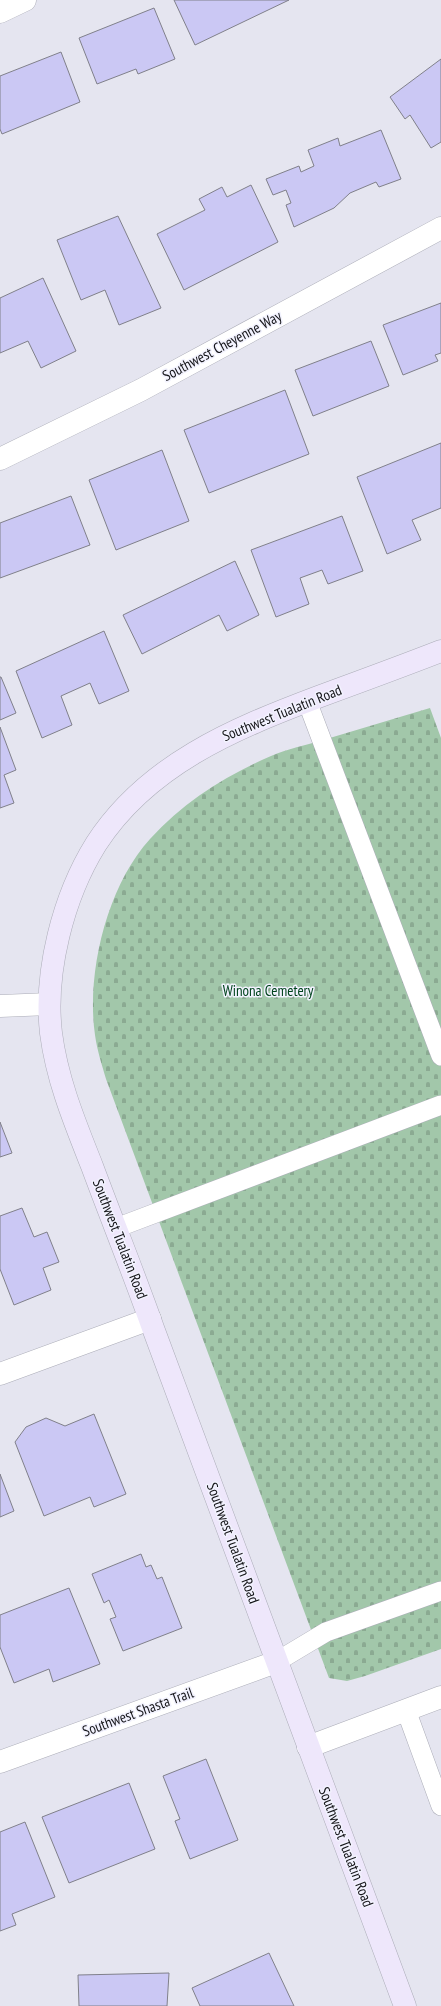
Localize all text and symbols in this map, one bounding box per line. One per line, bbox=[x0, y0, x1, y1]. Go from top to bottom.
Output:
street label: Southwest Cheyenne Way bbox=[159, 306, 285, 385]
street label: Southwest Tualatin Road bbox=[219, 680, 344, 745]
park label: Winona Cemetery bbox=[223, 981, 314, 1000]
street label: Southwest Tualatin Road bbox=[89, 1176, 152, 1302]
street label: Southwest Tualatin Road bbox=[203, 1480, 264, 1606]
street label: Southwest Shasta Trail bbox=[80, 1682, 196, 1740]
street label: Southwest Tualatin Road bbox=[315, 1784, 378, 1910]

